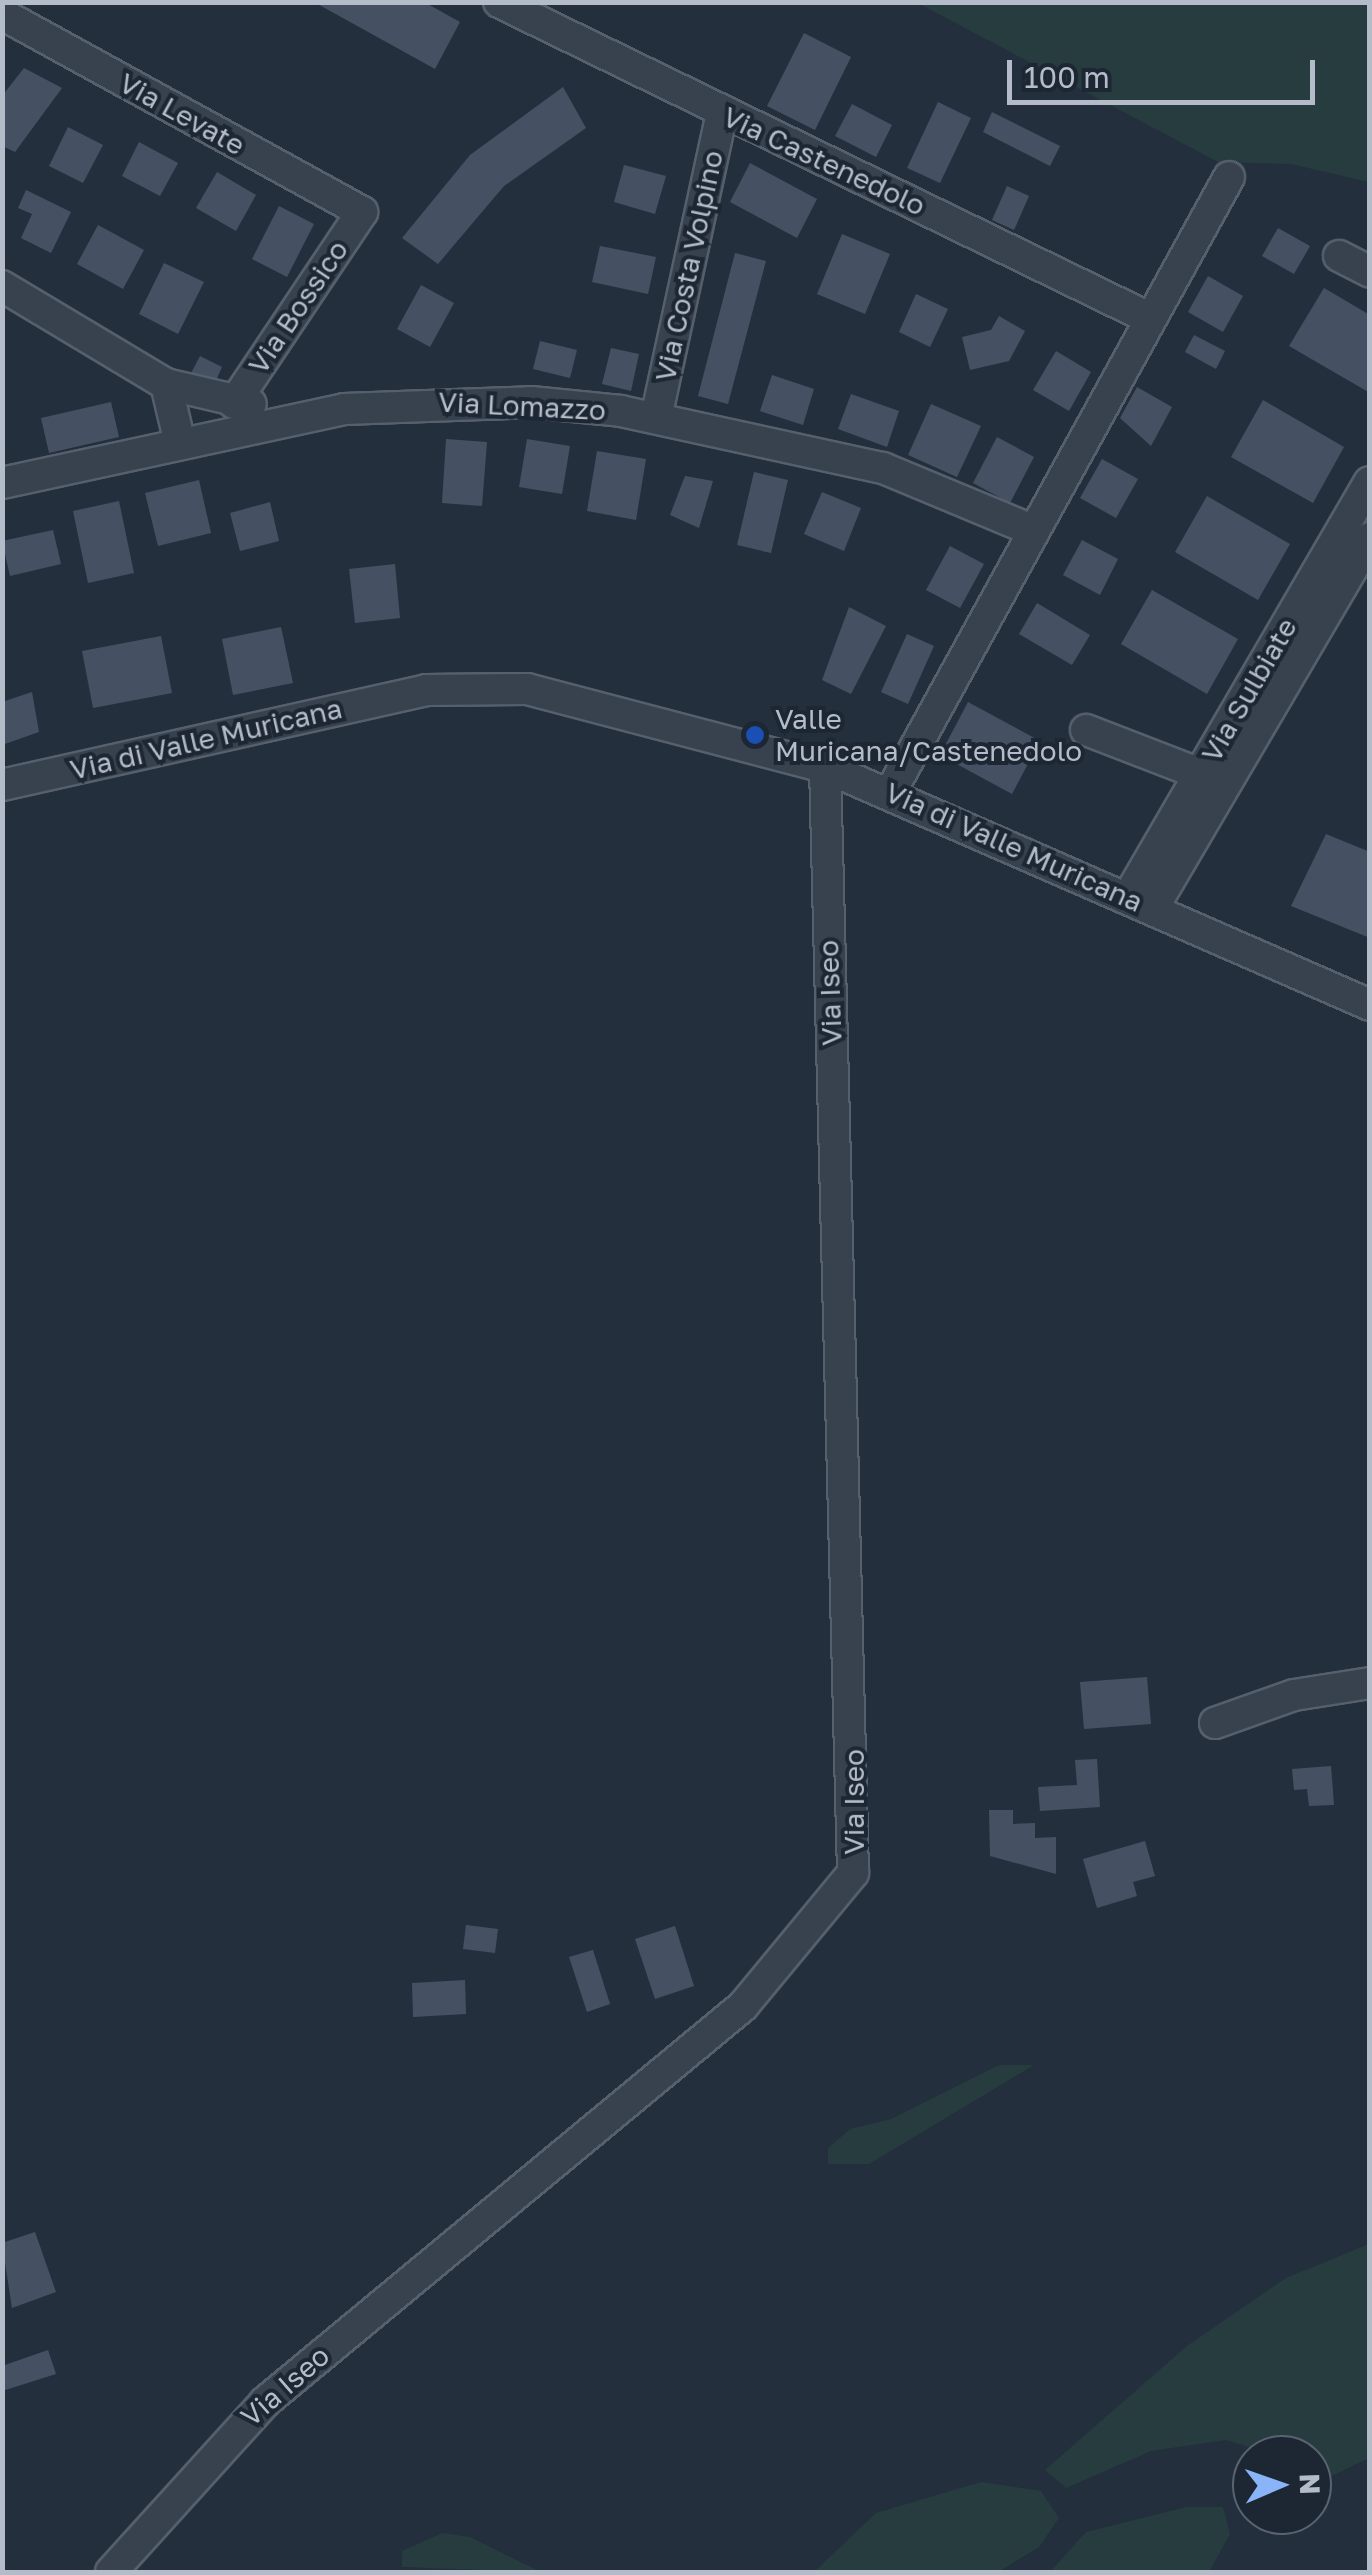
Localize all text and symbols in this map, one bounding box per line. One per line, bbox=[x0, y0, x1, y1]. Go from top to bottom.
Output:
scale bar bbox=[1012, 40, 1320, 102]
text: 100 m bbox=[1024, 59, 1110, 95]
street label: Via Levate bbox=[113, 66, 251, 162]
street label: Via Castenedolo bbox=[718, 99, 930, 223]
street label: Via Costa Volpino bbox=[648, 147, 730, 385]
street label: Via Bossico bbox=[241, 234, 355, 380]
street label: Via Lomazzo bbox=[437, 385, 607, 427]
street label: Via Sulbiate bbox=[1194, 612, 1304, 768]
street label: Via di Valle Muricana bbox=[67, 691, 345, 787]
place label: Valle Muricana/Castenedolo bbox=[775, 702, 1082, 768]
marker: Valle Muricana/Castenedolo bbox=[744, 724, 766, 746]
street label: Via di Valle Muricana bbox=[880, 775, 1148, 919]
street label: Via Iseo bbox=[811, 940, 849, 1046]
street label: Via Iseo bbox=[837, 1749, 871, 1855]
street label: Via Iseo bbox=[234, 2339, 336, 2433]
north arrow bbox=[1232, 2435, 1332, 2535]
text: N bbox=[1294, 2473, 1327, 2495]

